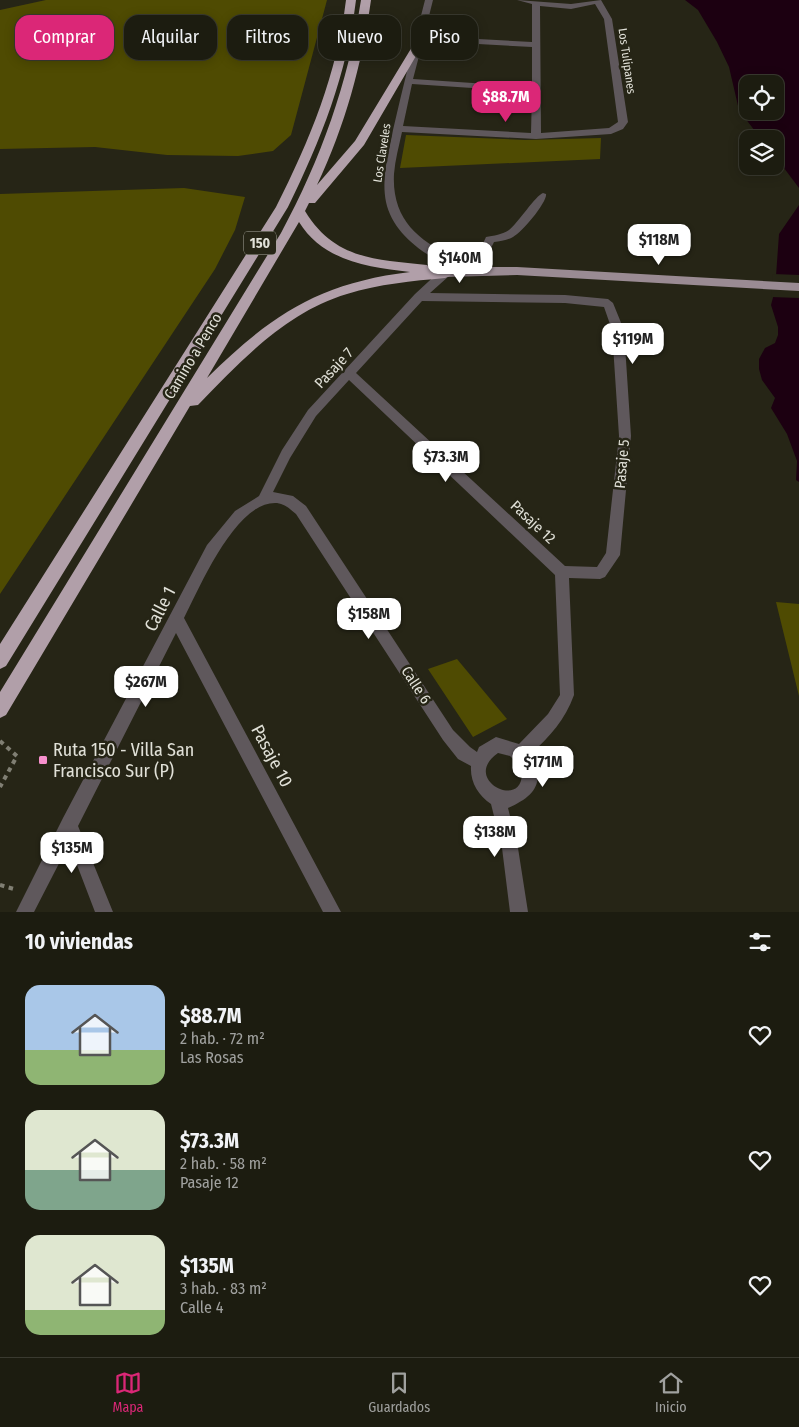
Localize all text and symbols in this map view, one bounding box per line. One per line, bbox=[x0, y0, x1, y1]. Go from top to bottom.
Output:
chip: Comprar bbox=[15, 15, 114, 60]
chip: Alquilar bbox=[124, 15, 217, 60]
chip: Filtros bbox=[227, 15, 308, 60]
chip: Nuevo bbox=[318, 15, 401, 60]
chip: Piso bbox=[411, 15, 478, 60]
street label: Los Tulipanes bbox=[615, 27, 639, 95]
map controls bbox=[739, 75, 784, 175]
button: locate bbox=[739, 75, 784, 120]
pin: $88.7M bbox=[465, 80, 547, 123]
text: $88.7M bbox=[483, 87, 529, 106]
street label: Los Claveles bbox=[370, 123, 394, 183]
button: layers bbox=[739, 130, 784, 175]
pin: $118M bbox=[624, 224, 694, 266]
text: $118M bbox=[639, 230, 679, 249]
road number: 150 bbox=[244, 232, 276, 254]
pin: $140M bbox=[425, 242, 495, 284]
text: $140M bbox=[439, 248, 481, 267]
street label: Camino a Penco bbox=[160, 310, 226, 402]
pin: $119M bbox=[598, 322, 668, 365]
text: $119M bbox=[613, 329, 653, 348]
street label: Pasaje 7 bbox=[311, 344, 357, 392]
street label: Pasaje 5 bbox=[611, 438, 633, 489]
pin: $73.3M bbox=[405, 440, 487, 483]
text: $73.3M bbox=[423, 447, 469, 466]
street label: Pasaje 12 bbox=[507, 497, 560, 548]
street label: Calle 1 bbox=[139, 583, 181, 635]
pin: $158M bbox=[334, 598, 404, 640]
text: $158M bbox=[348, 604, 390, 623]
street label: Calle 6 bbox=[397, 663, 435, 707]
pin: $267M bbox=[111, 666, 181, 708]
text: $267M bbox=[125, 672, 167, 691]
street label: Pasaje 10 bbox=[246, 721, 298, 791]
place label: Ruta 150 - Villa San Francisco Sur (P) bbox=[53, 739, 194, 782]
pin: $171M bbox=[508, 746, 578, 788]
text: $171M bbox=[523, 752, 563, 771]
marker: Ruta 150 - Villa San Francisco Sur (P) bbox=[37, 754, 49, 766]
pin: $138M bbox=[460, 816, 530, 858]
text: $138M bbox=[474, 822, 516, 841]
pin: $135M bbox=[37, 832, 107, 874]
text: $135M bbox=[51, 838, 93, 857]
icon: filters bbox=[746, 928, 774, 956]
text: 10 viviendas bbox=[25, 929, 133, 955]
text: $88.7M bbox=[180, 1003, 242, 1029]
icon: home bbox=[65, 1005, 125, 1065]
icon: heart bbox=[746, 1021, 774, 1049]
text: 2 hab. · 72 m² bbox=[180, 1029, 265, 1048]
text: Las Rosas bbox=[180, 1048, 243, 1067]
text: $73.3M bbox=[180, 1128, 239, 1154]
icon: home bbox=[65, 1130, 125, 1190]
icon: heart bbox=[746, 1146, 774, 1174]
text: 2 hab. · 58 m² bbox=[180, 1154, 267, 1173]
text: Pasaje 12 bbox=[180, 1173, 239, 1192]
text: $135M bbox=[180, 1253, 234, 1279]
icon: home bbox=[65, 1255, 125, 1315]
icon: heart bbox=[746, 1271, 774, 1299]
text: 3 hab. · 83 m² bbox=[180, 1279, 267, 1298]
text: Calle 4 bbox=[180, 1298, 223, 1317]
tab: Mapa bbox=[112, 1369, 143, 1416]
tab: Guardados bbox=[368, 1369, 430, 1416]
tab: Inicio bbox=[655, 1369, 687, 1416]

